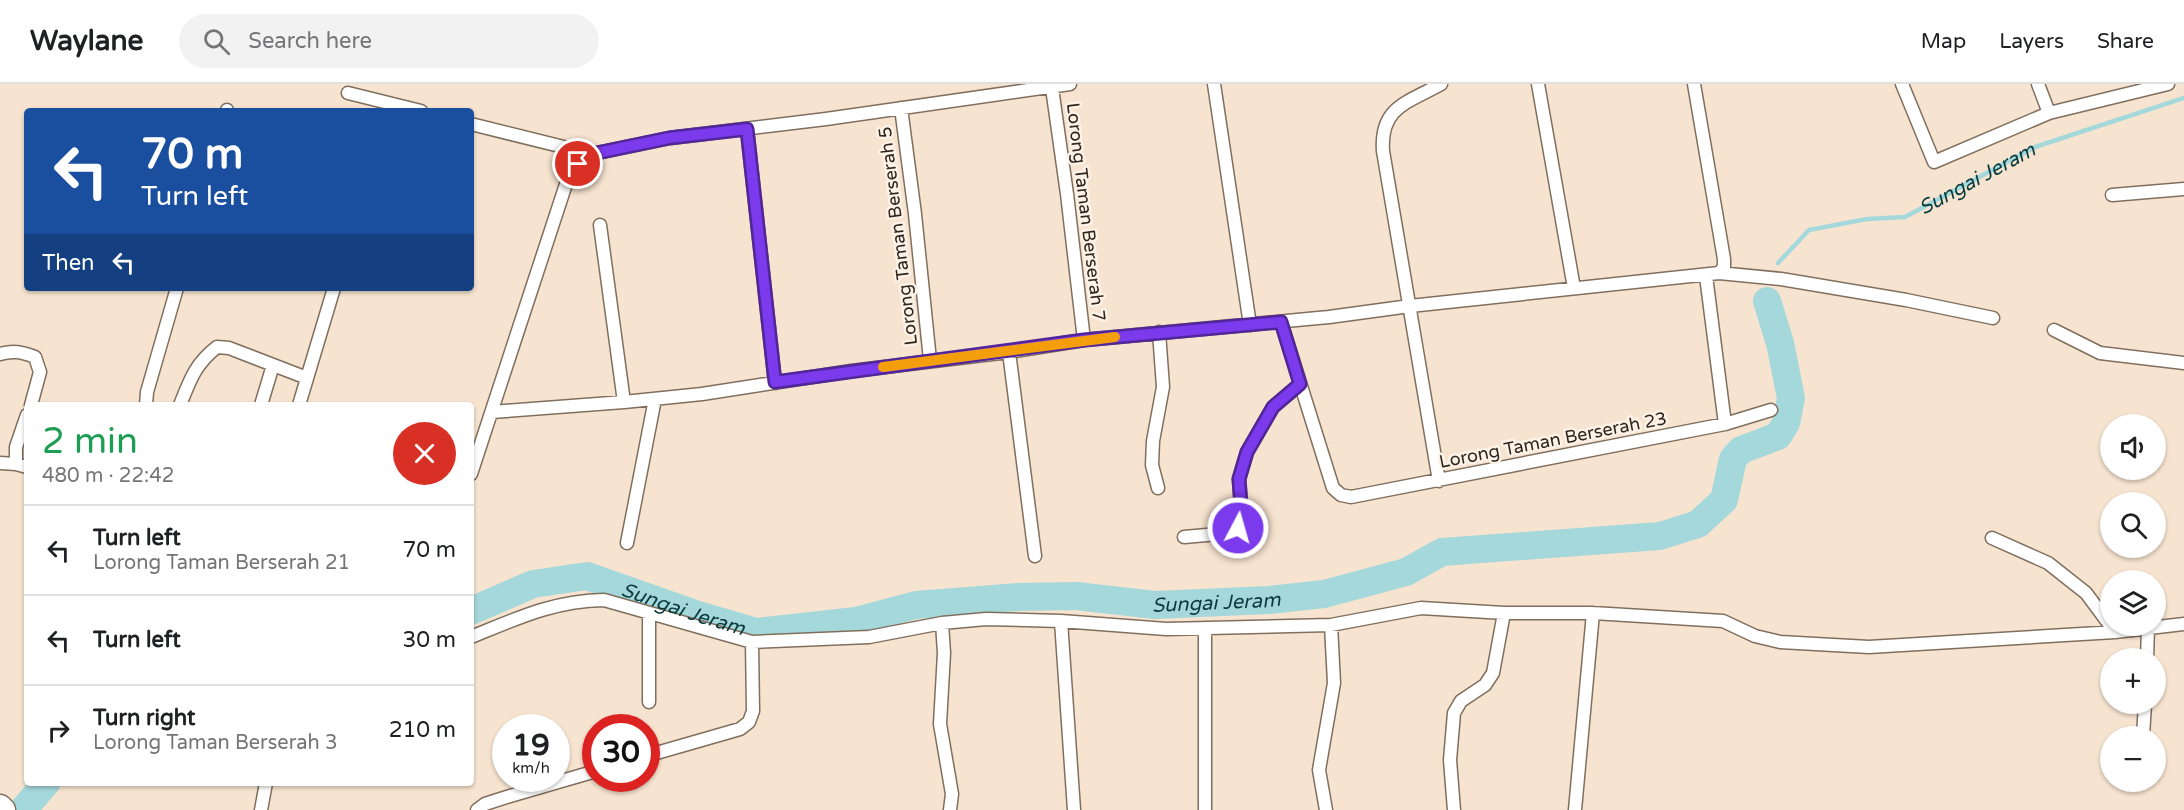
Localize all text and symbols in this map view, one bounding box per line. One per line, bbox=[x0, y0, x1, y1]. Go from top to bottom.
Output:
search box bbox=[179, 14, 599, 68]
text: Waylane bbox=[30, 24, 143, 58]
icon: search bbox=[200, 25, 233, 58]
text: Search here bbox=[248, 28, 372, 54]
text: Map bbox=[1921, 29, 1966, 54]
text: Layers bbox=[1999, 29, 2064, 54]
text: Share bbox=[2097, 29, 2154, 54]
street label: Lorong Taman Berserah 7 bbox=[1062, 101, 1110, 323]
street label: Lorong Taman Berserah 5 bbox=[874, 125, 922, 347]
text: 70 m bbox=[141, 129, 243, 180]
icon: left bbox=[42, 132, 120, 210]
pin bbox=[552, 138, 603, 189]
water label: Sungai Jeram bbox=[1915, 138, 2040, 220]
icon: arrive bbox=[561, 147, 594, 180]
text: Turn left bbox=[141, 180, 248, 213]
icon: left bbox=[107, 246, 140, 279]
text: Then bbox=[42, 250, 95, 276]
street label: Lorong Taman Berserah 23 bbox=[1437, 407, 1669, 473]
map controls bbox=[2100, 414, 2166, 792]
button: sound bbox=[2100, 414, 2166, 480]
text: 2 min bbox=[42, 420, 138, 463]
button: close bbox=[393, 422, 456, 485]
text: 480 m · 22:42 bbox=[42, 464, 174, 488]
button: search bbox=[2100, 492, 2166, 558]
position arrow bbox=[1206, 496, 1270, 560]
text: Turn left bbox=[93, 525, 181, 551]
icon: left bbox=[42, 534, 75, 567]
text: 70 m bbox=[402, 537, 456, 563]
text: Lorong Taman Berserah 21 bbox=[93, 551, 350, 575]
button: layers bbox=[2100, 570, 2166, 636]
water label: Sungai Jeram bbox=[618, 578, 748, 641]
water label: Sungai Jeram bbox=[1151, 588, 1282, 618]
icon: left bbox=[42, 624, 75, 657]
text: Turn left bbox=[93, 627, 181, 653]
text: 30 m bbox=[402, 627, 456, 653]
button: + bbox=[2100, 648, 2166, 714]
text: Turn right bbox=[93, 705, 195, 731]
icon: right bbox=[42, 714, 75, 747]
speed limit sign: 30 bbox=[582, 714, 660, 792]
text: 210 m bbox=[389, 717, 456, 743]
button: − bbox=[2100, 726, 2166, 792]
text: 19 bbox=[512, 727, 550, 764]
text: Lorong Taman Berserah 3 bbox=[93, 731, 338, 755]
text: km/h bbox=[512, 759, 550, 777]

